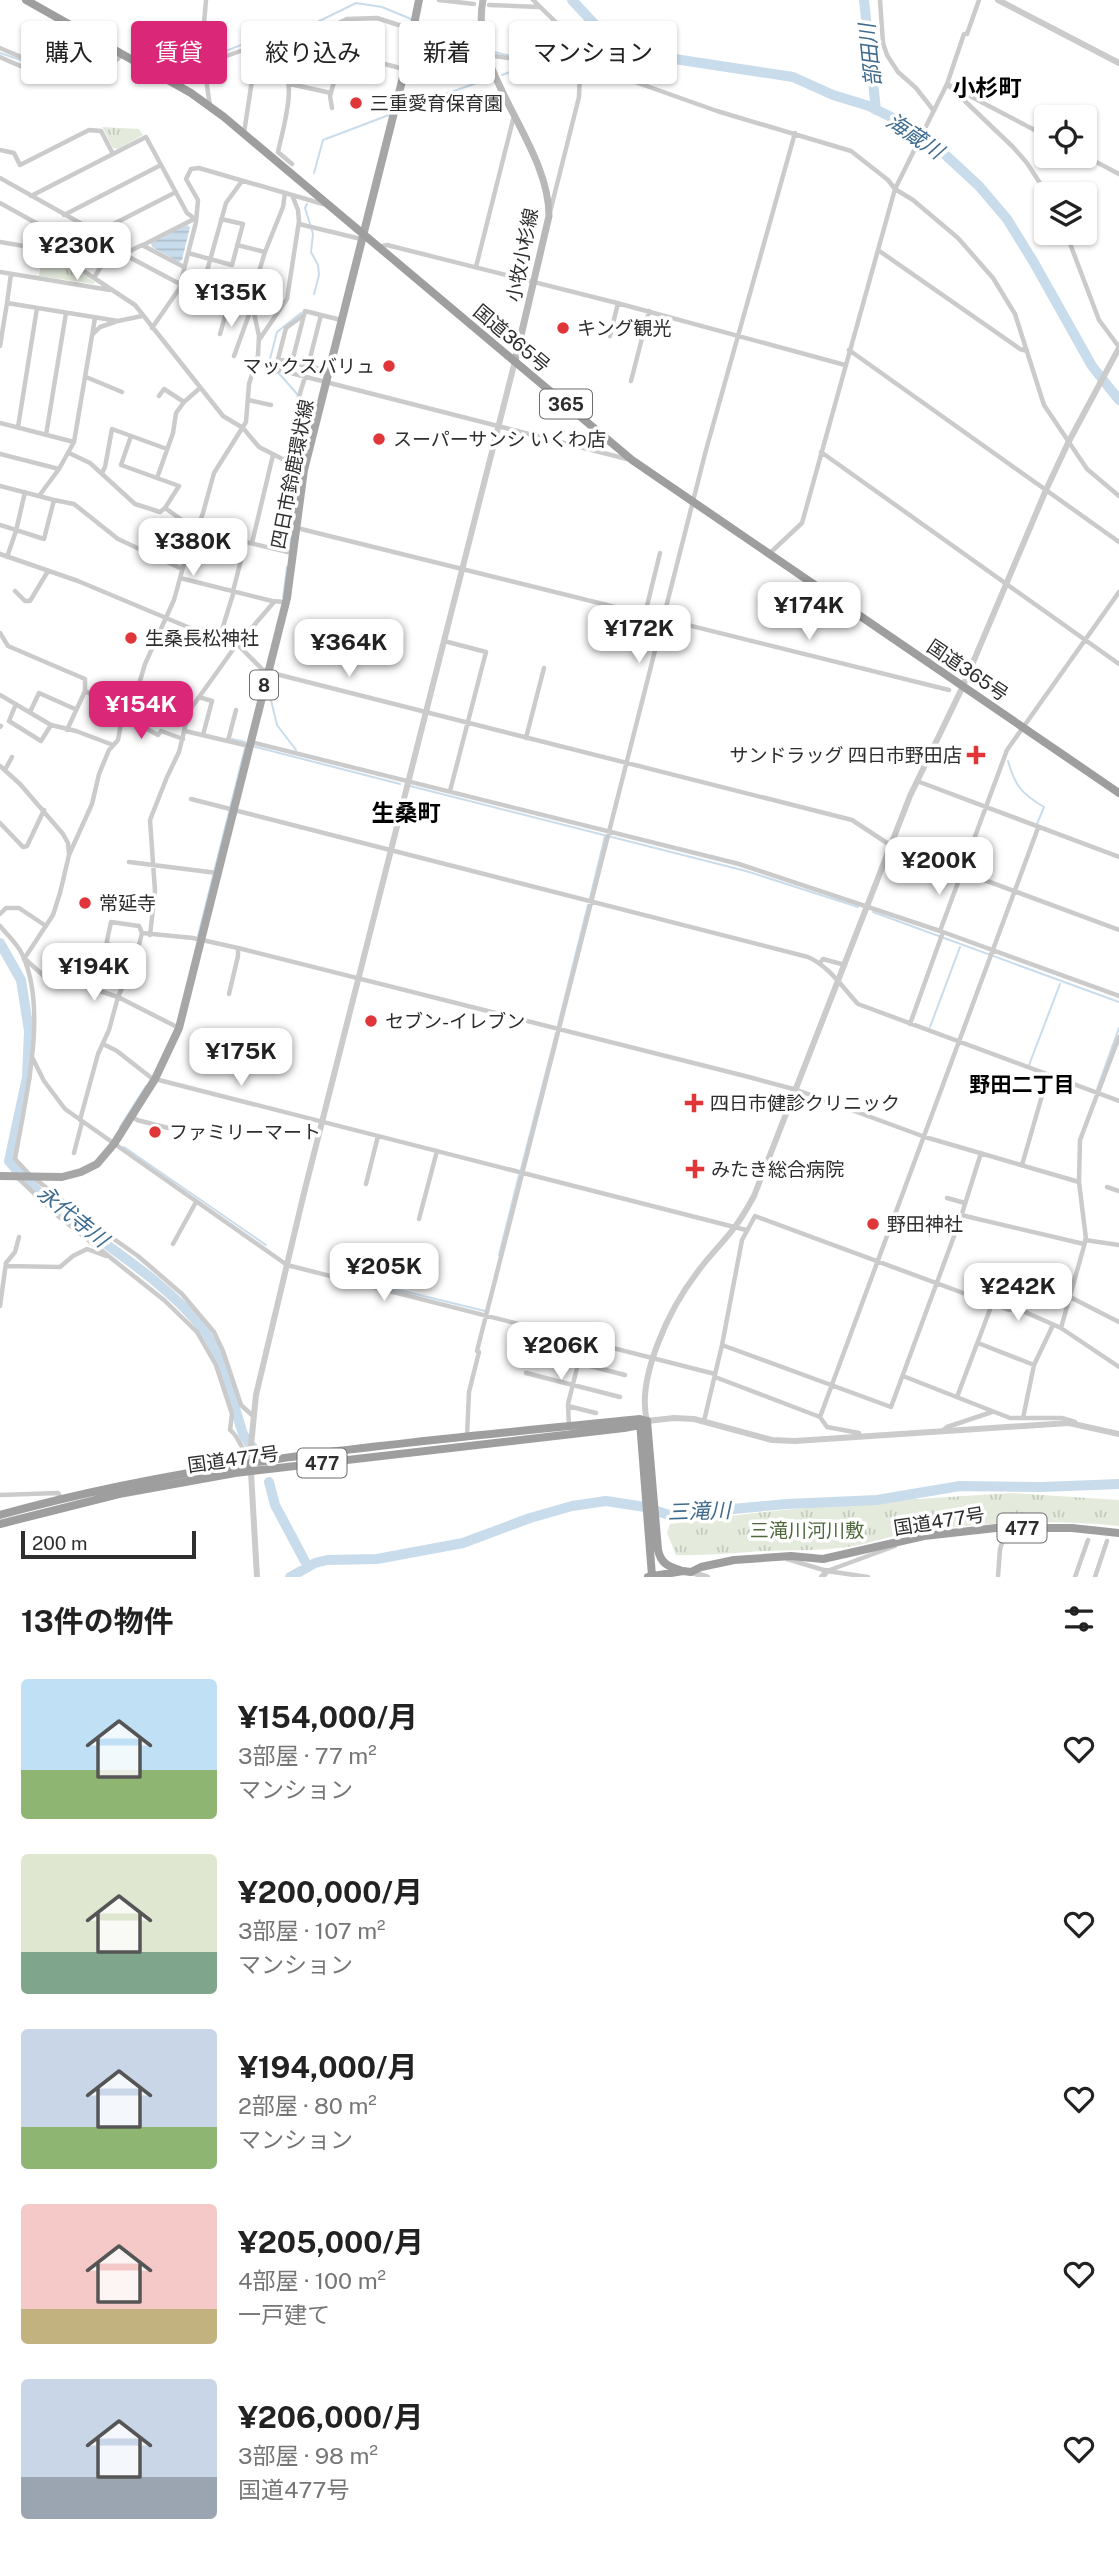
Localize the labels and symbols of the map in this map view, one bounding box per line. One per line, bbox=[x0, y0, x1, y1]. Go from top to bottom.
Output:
water label: 部田川 bbox=[854, 20, 886, 88]
district label: 小杉町 bbox=[953, 74, 1022, 101]
place label: 三重愛育保育園 bbox=[370, 92, 503, 114]
marker: 三重愛育保育園 bbox=[348, 95, 364, 111]
water label: 海蔵川 bbox=[882, 108, 950, 165]
street label: 小牧小杉線 bbox=[502, 206, 542, 304]
pin: ¥230K bbox=[28, 222, 126, 282]
pin: ¥135K bbox=[182, 270, 280, 329]
street label: 国道365号 bbox=[469, 300, 555, 376]
place label: キング観光 bbox=[577, 317, 671, 339]
marker: キング観光 bbox=[555, 320, 571, 336]
place label: マックスバリュ bbox=[243, 355, 375, 377]
marker: マックスバリュ bbox=[381, 358, 397, 374]
road number: 365 bbox=[540, 390, 592, 418]
street label: 四日市鈴鹿環状線 bbox=[267, 397, 317, 551]
place label: スーパーサンシ いくわ店 bbox=[393, 428, 606, 450]
marker: スーパーサンシ いくわ店 bbox=[371, 431, 387, 447]
pin: ¥380K bbox=[144, 518, 242, 578]
pin: ¥174K bbox=[760, 582, 858, 642]
pin: ¥172K bbox=[590, 606, 688, 665]
pin: ¥364K bbox=[300, 620, 398, 679]
place label: 生桑長松神社 bbox=[145, 627, 259, 649]
marker: 生桑長松神社 bbox=[123, 630, 139, 646]
street label: 国道365号 bbox=[923, 635, 1013, 705]
road number: 8 bbox=[250, 670, 278, 700]
pin: ¥154K bbox=[92, 682, 190, 741]
place label: サンドラッグ 四日市野田店 bbox=[729, 744, 962, 766]
marker: サンドラッグ 四日市野田店 bbox=[968, 747, 984, 763]
district label: 生桑町 bbox=[372, 799, 441, 826]
pin: ¥200K bbox=[890, 838, 988, 897]
place label: 常延寺 bbox=[99, 892, 156, 914]
marker: 常延寺 bbox=[77, 895, 93, 911]
pin: ¥194K bbox=[45, 944, 143, 1003]
place label: セブン-イレブン bbox=[385, 1010, 525, 1032]
marker: セブン-イレブン bbox=[363, 1013, 379, 1029]
pin: ¥175K bbox=[192, 1028, 290, 1088]
district label: 野田二丁目 bbox=[970, 1072, 1075, 1097]
place label: 四日市健診クリニック bbox=[710, 1092, 900, 1114]
marker: 四日市健診クリニック bbox=[684, 1093, 704, 1113]
place label: ファミリーマート bbox=[169, 1121, 321, 1143]
marker: ファミリーマート bbox=[147, 1124, 163, 1140]
place label: みたき総合病院 bbox=[711, 1158, 844, 1180]
marker: みたき総合病院 bbox=[685, 1159, 705, 1179]
water label: 永代寺川 bbox=[32, 1180, 115, 1253]
place label: 野田神社 bbox=[887, 1213, 963, 1235]
marker: 野田神社 bbox=[865, 1216, 881, 1232]
pin: ¥205K bbox=[335, 1244, 433, 1303]
pin: ¥242K bbox=[969, 1264, 1067, 1323]
pin: ¥206K bbox=[512, 1322, 610, 1382]
street label: 国道477号 bbox=[186, 1442, 280, 1476]
road number: 477 bbox=[298, 1448, 346, 1478]
water label: 三滝川 bbox=[667, 1497, 733, 1525]
street label: 国道477号 bbox=[892, 1503, 986, 1539]
road number: 477 bbox=[998, 1513, 1046, 1542]
park label: 三滝川河川敷 bbox=[750, 1519, 864, 1541]
scale bar bbox=[21, 1528, 196, 1560]

